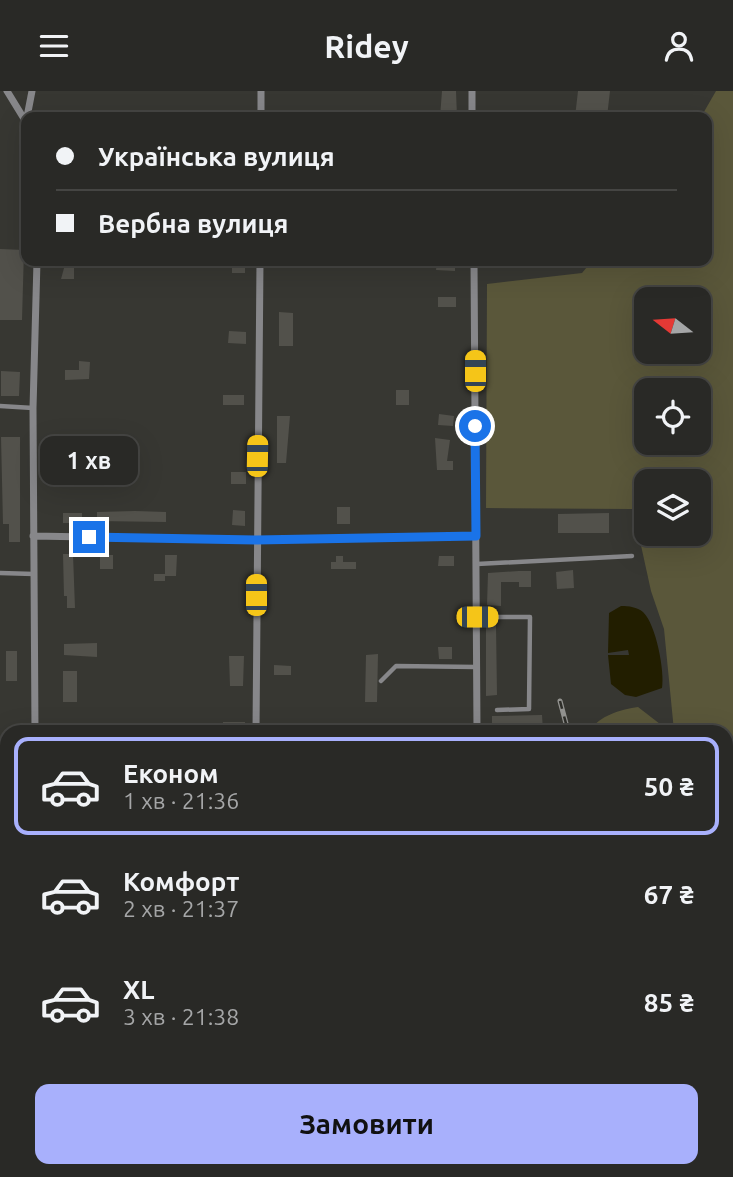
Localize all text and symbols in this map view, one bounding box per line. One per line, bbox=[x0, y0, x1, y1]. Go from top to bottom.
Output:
icon: menu bbox=[35, 27, 73, 65]
icon: person bbox=[660, 27, 698, 65]
text: Ridey bbox=[324, 28, 409, 64]
text: Українська вулиця bbox=[98, 142, 335, 171]
text: Вербна вулиця bbox=[98, 209, 288, 238]
north arrow bbox=[634, 287, 710, 364]
map controls bbox=[634, 287, 711, 546]
car bbox=[465, 350, 486, 392]
button: locate bbox=[634, 378, 711, 455]
route start bbox=[459, 410, 491, 442]
callout: 1 хв bbox=[40, 435, 138, 485]
car bbox=[247, 435, 268, 477]
text: 1 хв bbox=[67, 448, 111, 473]
button: layers bbox=[634, 469, 711, 546]
route end bbox=[73, 521, 105, 553]
car bbox=[246, 574, 267, 616]
car bbox=[457, 607, 499, 628]
icon: car bbox=[39, 755, 102, 818]
text: Економ bbox=[123, 759, 219, 788]
text: 50 ₴ bbox=[644, 772, 694, 801]
text: 1 хв · 21:36 bbox=[123, 788, 239, 813]
icon: car bbox=[39, 863, 102, 926]
text: Комфорт bbox=[123, 867, 239, 896]
text: 67 ₴ bbox=[644, 880, 694, 909]
text: 2 хв · 21:37 bbox=[123, 896, 239, 921]
icon: car bbox=[39, 971, 102, 1034]
text: XL bbox=[123, 975, 154, 1004]
text: 85 ₴ bbox=[644, 988, 694, 1017]
text: 3 хв · 21:38 bbox=[123, 1004, 239, 1029]
button: Замовити bbox=[35, 1084, 698, 1164]

